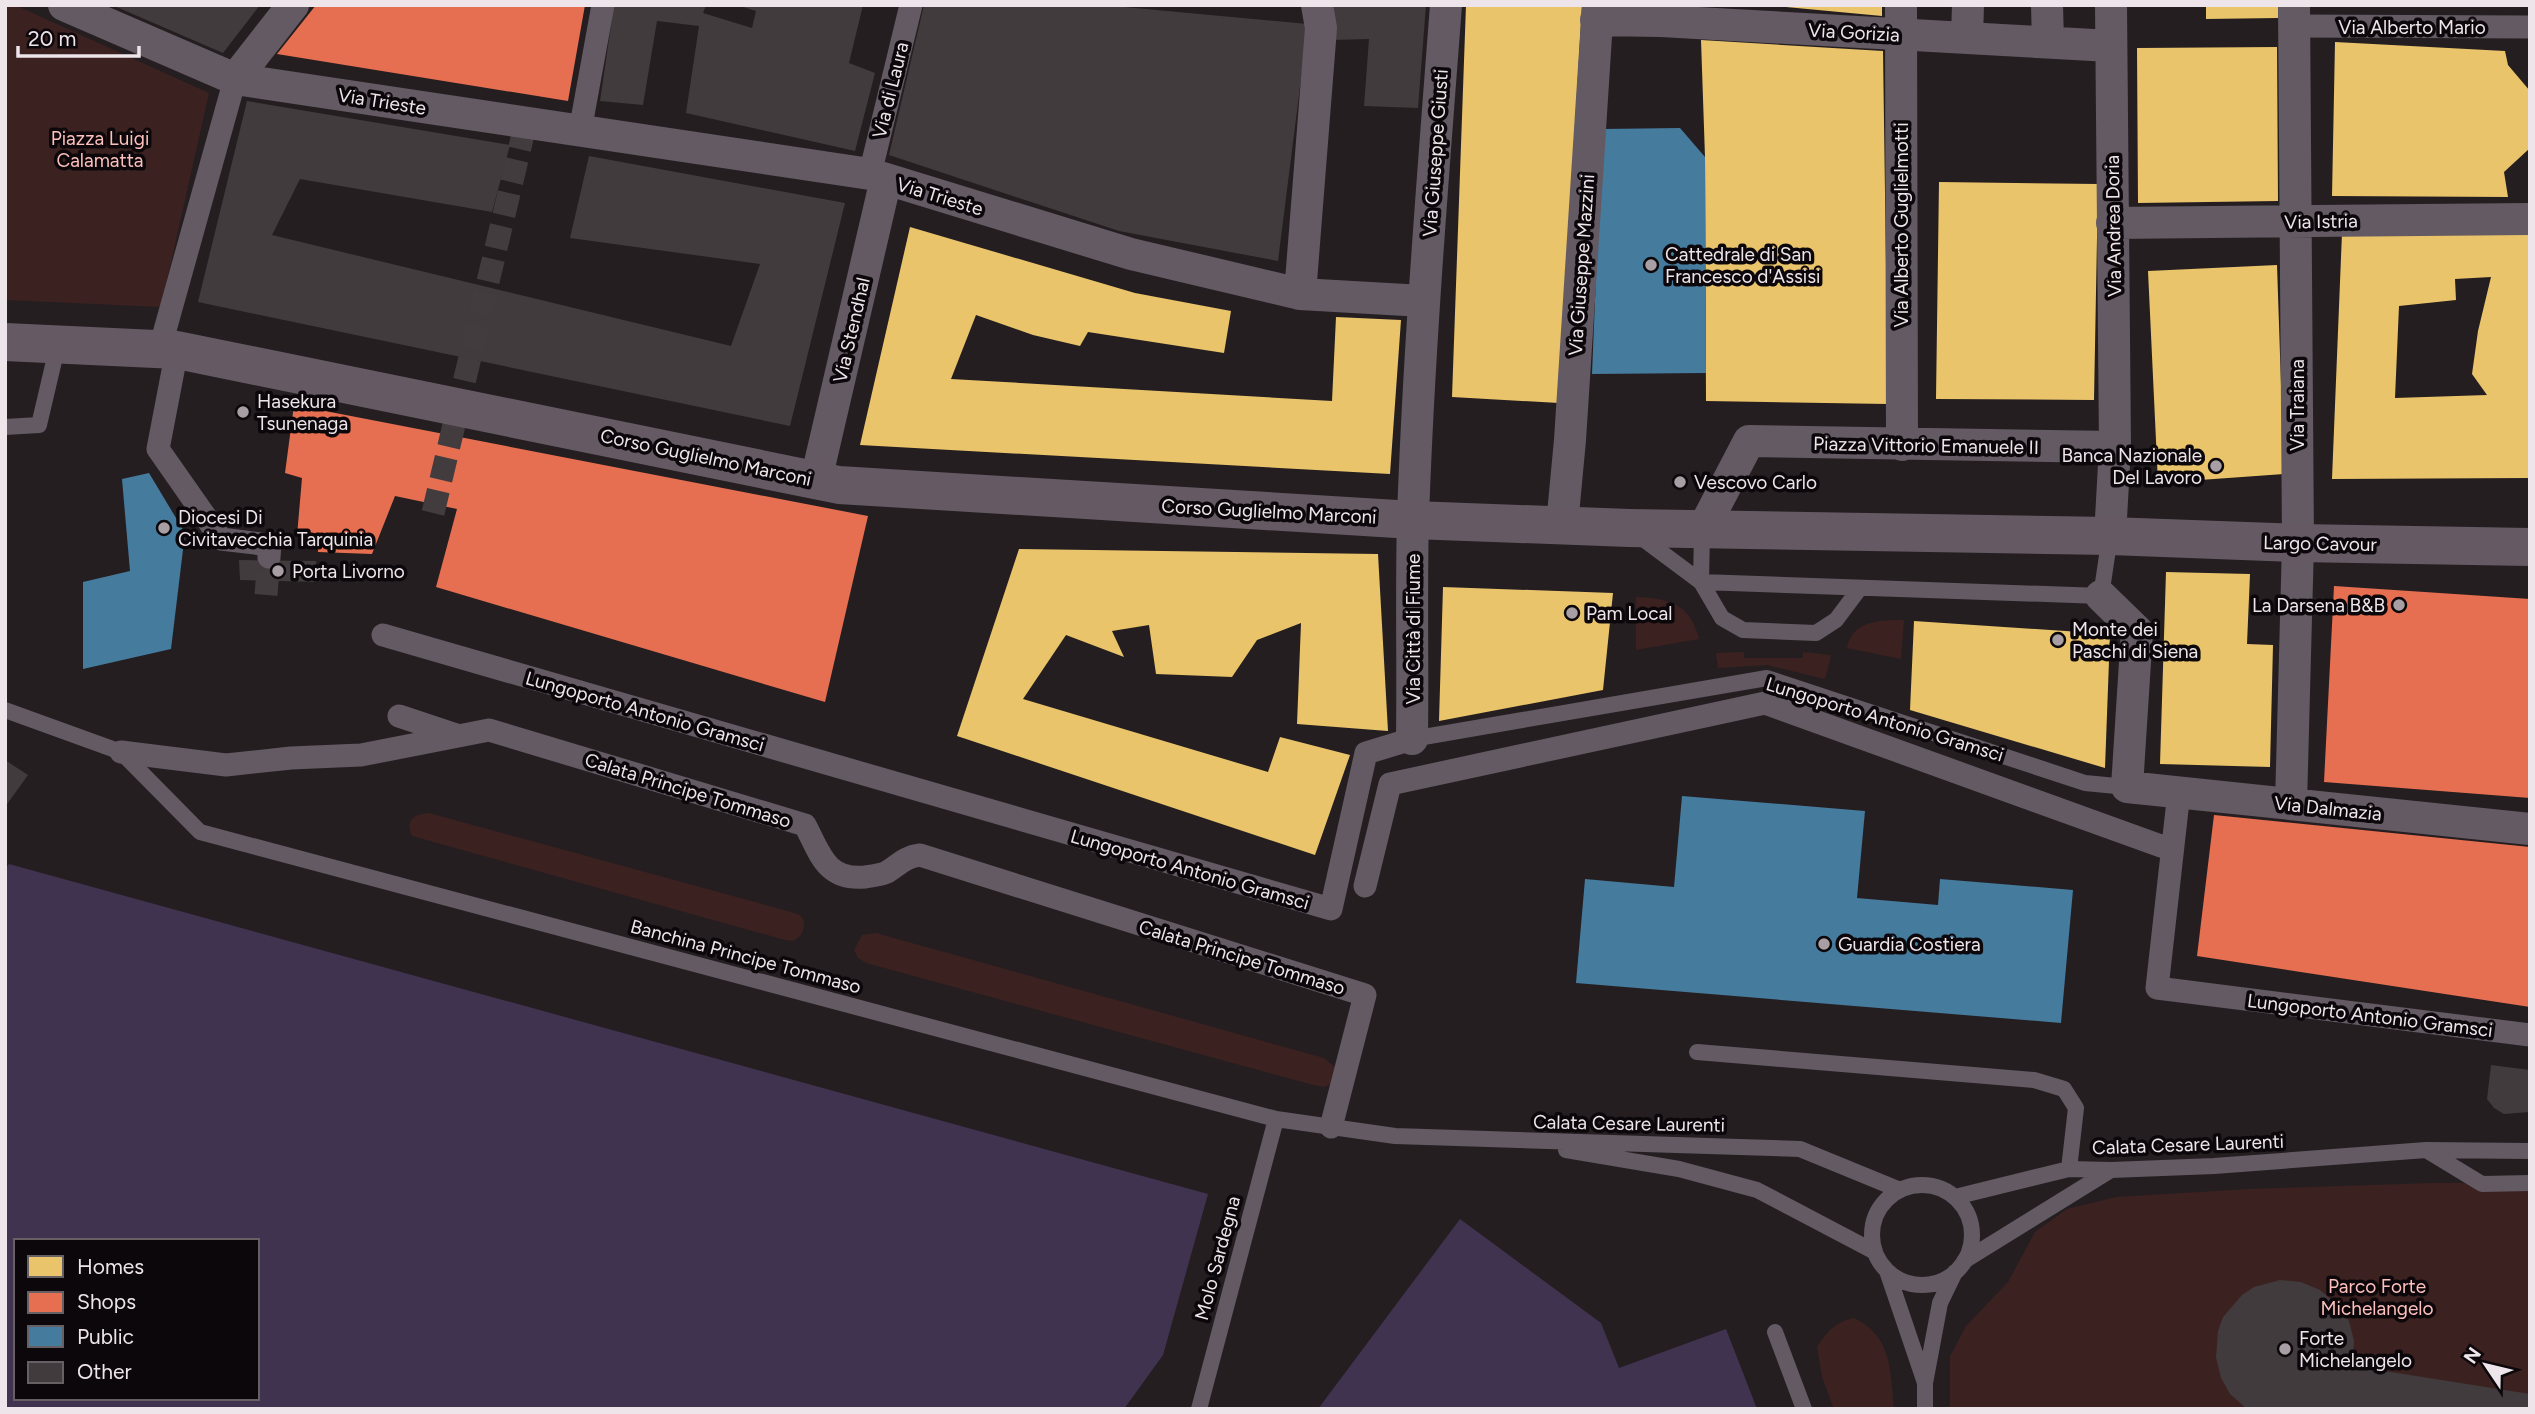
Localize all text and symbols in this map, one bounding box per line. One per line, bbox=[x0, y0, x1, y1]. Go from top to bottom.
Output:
scale bar bbox=[18, 14, 138, 58]
street label: Via Alberto Mario bbox=[2338, 16, 2486, 39]
street label: Via Gorizia bbox=[1808, 19, 1900, 46]
text: 20 m bbox=[28, 26, 76, 51]
street label: Via di Laura bbox=[867, 40, 914, 141]
street label: Via Giuseppe Giusti bbox=[1418, 68, 1453, 238]
street label: Via Trieste bbox=[336, 83, 428, 120]
street label: Via Alberto Guglielmotti bbox=[1890, 122, 1913, 328]
park label: Piazza Luigi Calamatta bbox=[51, 127, 149, 172]
street label: Via Andrea Doria bbox=[2101, 155, 2126, 297]
street label: Via Trieste bbox=[894, 172, 986, 221]
street label: Via Giuseppe Mazzini bbox=[1564, 173, 1599, 357]
street label: Via Istria bbox=[2284, 209, 2358, 234]
place label: Cattedrale di San Francesco d'Assisi bbox=[1665, 243, 1821, 288]
marker: Cattedrale di San Francesco d'Assisi bbox=[1643, 257, 1659, 273]
street label: Via Stendhal bbox=[828, 275, 875, 385]
street label: Via Traiana bbox=[2286, 359, 2309, 451]
place label: Hasekura Tsunenaga bbox=[257, 390, 348, 435]
marker: Hasekura Tsunenaga bbox=[235, 404, 251, 420]
street label: Corso Guglielmo Marconi bbox=[598, 424, 814, 491]
street label: Piazza Vittorio Emanuele II bbox=[1813, 432, 2039, 459]
place label: Banca Nazionale Del Lavoro bbox=[2061, 444, 2202, 489]
marker: Banca Nazionale Del Lavoro bbox=[2208, 458, 2224, 474]
place label: Vescovo Carlo bbox=[1694, 471, 1817, 494]
marker: Vescovo Carlo bbox=[1672, 474, 1688, 490]
street label: Corso Guglielmo Marconi bbox=[1161, 494, 1377, 529]
place label: Diocesi Di Civitavecchia Tarquinia bbox=[178, 506, 373, 551]
marker: Diocesi Di Civitavecchia Tarquinia bbox=[156, 520, 172, 536]
street label: Largo Cavour bbox=[2263, 531, 2378, 556]
street label: Via Città di Fiume bbox=[1402, 554, 1425, 704]
place label: Porta Livorno bbox=[292, 560, 405, 583]
marker: Porta Livorno bbox=[270, 563, 286, 579]
place label: La Darsena B&B bbox=[2252, 594, 2385, 617]
marker: La Darsena B&B bbox=[2391, 597, 2407, 613]
place label: Pam Local bbox=[1586, 602, 1672, 625]
marker: Pam Local bbox=[1564, 605, 1580, 621]
place label: Monte dei Paschi di Siena bbox=[2072, 618, 2198, 663]
marker: Monte dei Paschi di Siena bbox=[2050, 632, 2066, 648]
street label: Lungoporto Antonio Gramsci bbox=[523, 666, 767, 757]
street label: Lungoporto Antonio Gramsci bbox=[1763, 672, 2007, 767]
street label: Calata Principe Tommaso bbox=[582, 748, 794, 833]
street label: Via Dalmazia bbox=[2273, 791, 2383, 826]
street label: Lungoporto Antonio Gramsci bbox=[1068, 824, 1312, 915]
street label: Banchina Principe Tommaso bbox=[628, 915, 864, 998]
street label: Calata Principe Tommaso bbox=[1136, 915, 1348, 1000]
place label: Guardia Costiera bbox=[1838, 933, 1981, 956]
marker: Guardia Costiera bbox=[1816, 936, 1832, 952]
street label: Lungoporto Antonio Gramsci bbox=[2246, 989, 2494, 1042]
street label: Calata Cesare Laurenti bbox=[1533, 1110, 1725, 1137]
street label: Calata Cesare Laurenti bbox=[2092, 1130, 2284, 1159]
street label: Molo Sardegna bbox=[1190, 1193, 1245, 1323]
legend bbox=[14, 1239, 259, 1400]
text: Homes bbox=[77, 1254, 144, 1279]
park label: Parco Forte Michelangelo bbox=[2321, 1275, 2433, 1320]
text: Shops bbox=[77, 1289, 136, 1314]
text: Public bbox=[77, 1324, 134, 1349]
place label: Forte Michelangelo bbox=[2299, 1327, 2412, 1372]
north arrow bbox=[2451, 1330, 2521, 1400]
marker: Forte Michelangelo bbox=[2277, 1341, 2293, 1357]
text: N bbox=[2459, 1343, 2486, 1368]
text: Other bbox=[77, 1359, 132, 1384]

